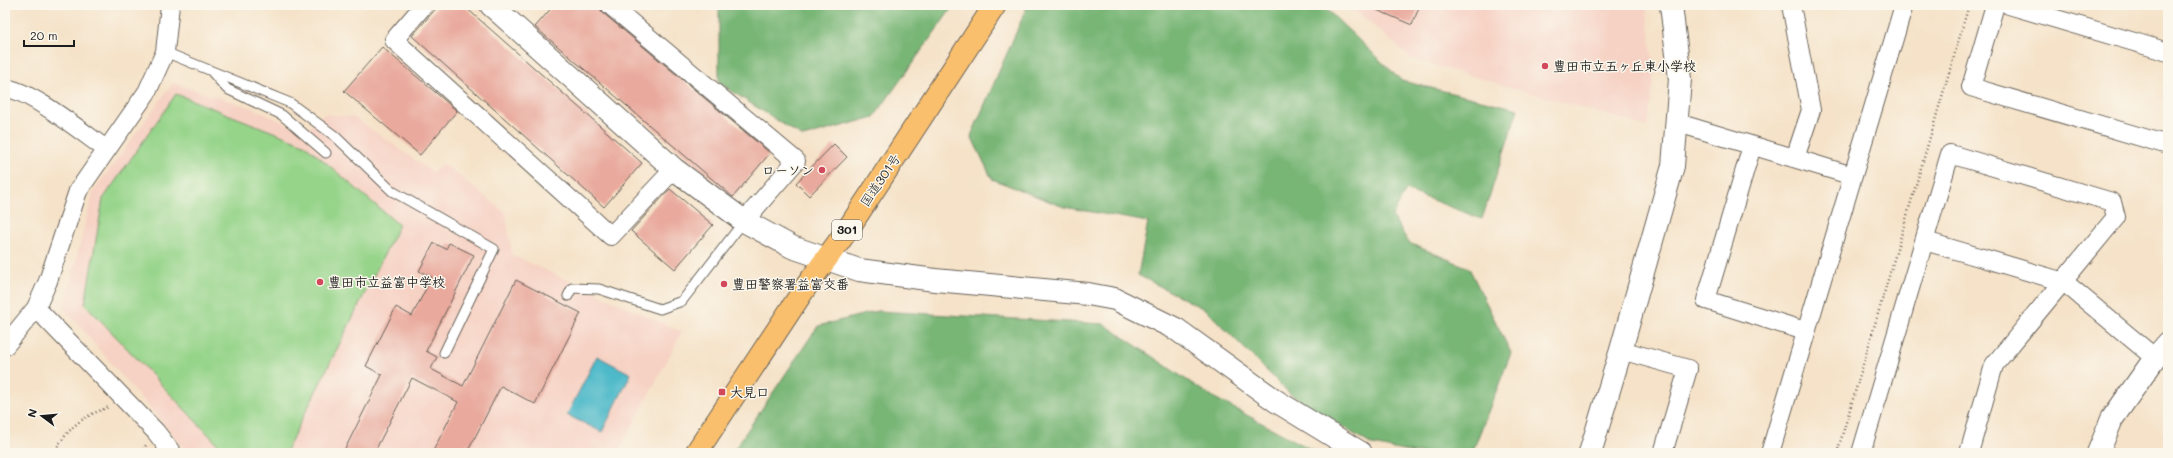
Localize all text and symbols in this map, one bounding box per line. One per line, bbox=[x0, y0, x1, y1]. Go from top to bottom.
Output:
scale bar bbox=[24, 22, 74, 48]
text: 20 m bbox=[30, 27, 58, 43]
place label: 豊田市立五ヶ丘東小学校 bbox=[1553, 57, 1696, 74]
marker: 豊田市立五ヶ丘東小学校 bbox=[1540, 61, 1550, 71]
street label: 国道301号 bbox=[856, 150, 904, 210]
place label: ローソン bbox=[762, 161, 814, 178]
marker: ローソン bbox=[817, 165, 827, 175]
road number: 301 bbox=[832, 220, 862, 240]
place label: 豊田市立益富中学校 bbox=[328, 273, 445, 290]
place label: 豊田警察署益富交番 bbox=[732, 275, 849, 292]
marker: 豊田市立益富中学校 bbox=[315, 277, 325, 287]
marker: 豊田警察署益富交番 bbox=[719, 279, 729, 289]
place label: 大見口 bbox=[730, 383, 769, 400]
marker: 大見口 bbox=[717, 387, 727, 397]
north arrow bbox=[22, 396, 62, 436]
text: N bbox=[24, 407, 40, 419]

